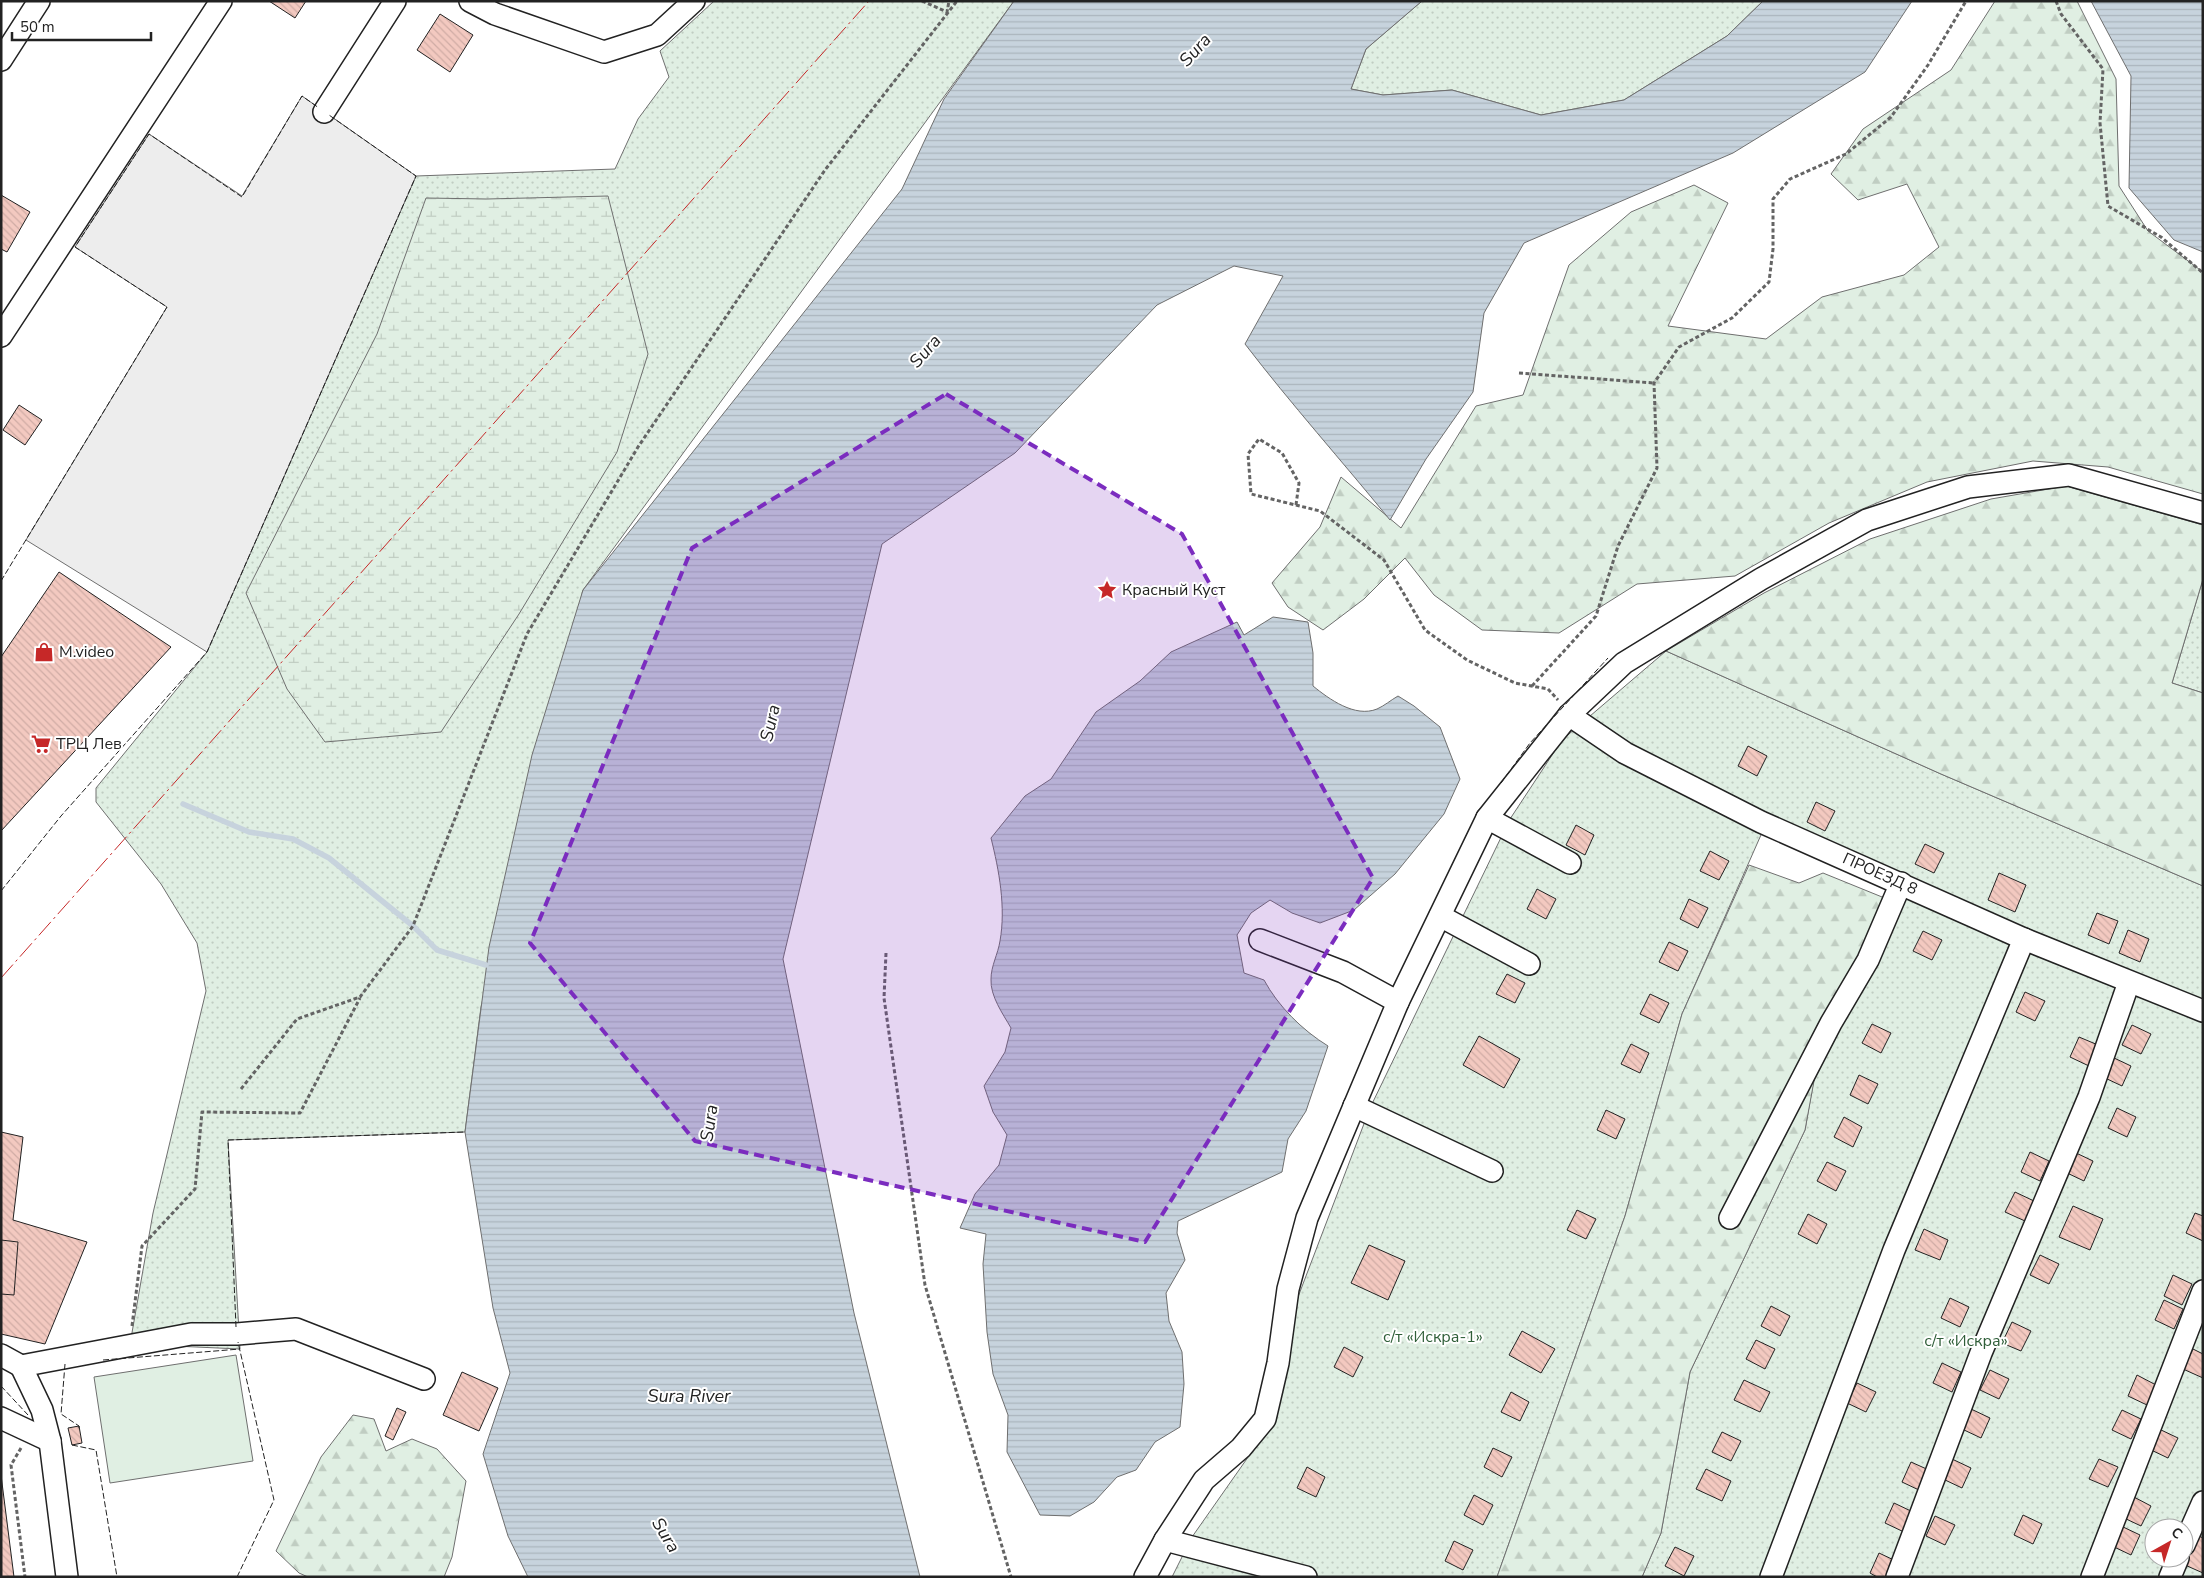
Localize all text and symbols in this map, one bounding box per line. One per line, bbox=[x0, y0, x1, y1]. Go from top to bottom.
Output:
scale bar bbox=[12, 10, 151, 42]
text: 50 m bbox=[20, 17, 55, 37]
water label: Sura bbox=[1174, 28, 1216, 72]
water label: Sura bbox=[904, 329, 946, 373]
place icon: Красный Куст bbox=[1096, 579, 1118, 601]
place label: Красный Куст bbox=[1122, 579, 1226, 601]
shop icon: M.video bbox=[33, 641, 55, 663]
place label: M.video bbox=[59, 641, 114, 663]
water label: Sura bbox=[754, 702, 786, 744]
supermarket icon: ТРЦ Лев bbox=[30, 733, 52, 755]
place label: ТРЦ Лев bbox=[56, 733, 122, 755]
street label: ПРОЕЗД 8 bbox=[1839, 848, 1921, 900]
water label: Sura bbox=[695, 1103, 723, 1143]
park label: с/т «Искра-1» bbox=[1383, 1326, 1483, 1348]
park label: с/т «Искра» bbox=[1924, 1330, 2008, 1352]
water label: Sura River bbox=[647, 1384, 731, 1408]
water label: Sura bbox=[646, 1513, 686, 1557]
north arrow bbox=[2144, 1518, 2194, 1568]
text: С bbox=[2167, 1523, 2187, 1544]

